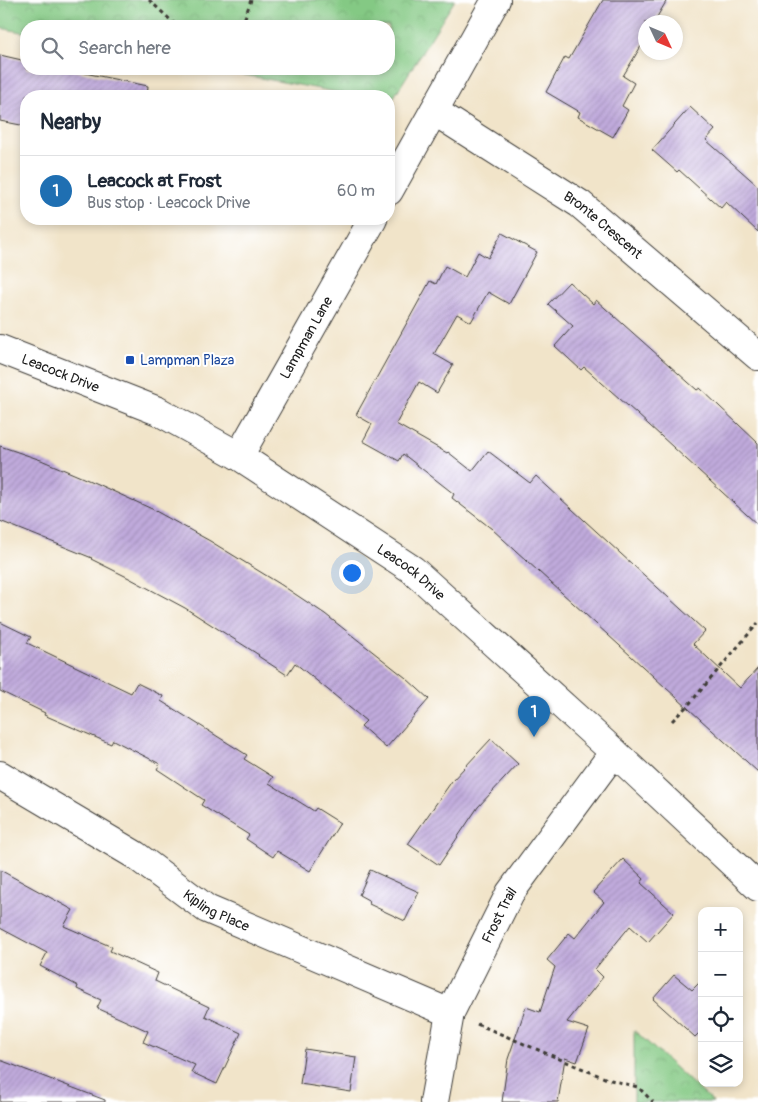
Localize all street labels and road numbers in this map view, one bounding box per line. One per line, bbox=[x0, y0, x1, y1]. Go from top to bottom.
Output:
street label: Bronte Crescent bbox=[561, 187, 646, 262]
street label: Lampman Lane bbox=[276, 293, 336, 382]
street label: Leacock Drive bbox=[19, 350, 102, 396]
street label: Leacock Drive bbox=[374, 540, 449, 604]
street label: Frost Trail bbox=[478, 883, 520, 946]
street label: Kipling Place bbox=[180, 886, 252, 935]

